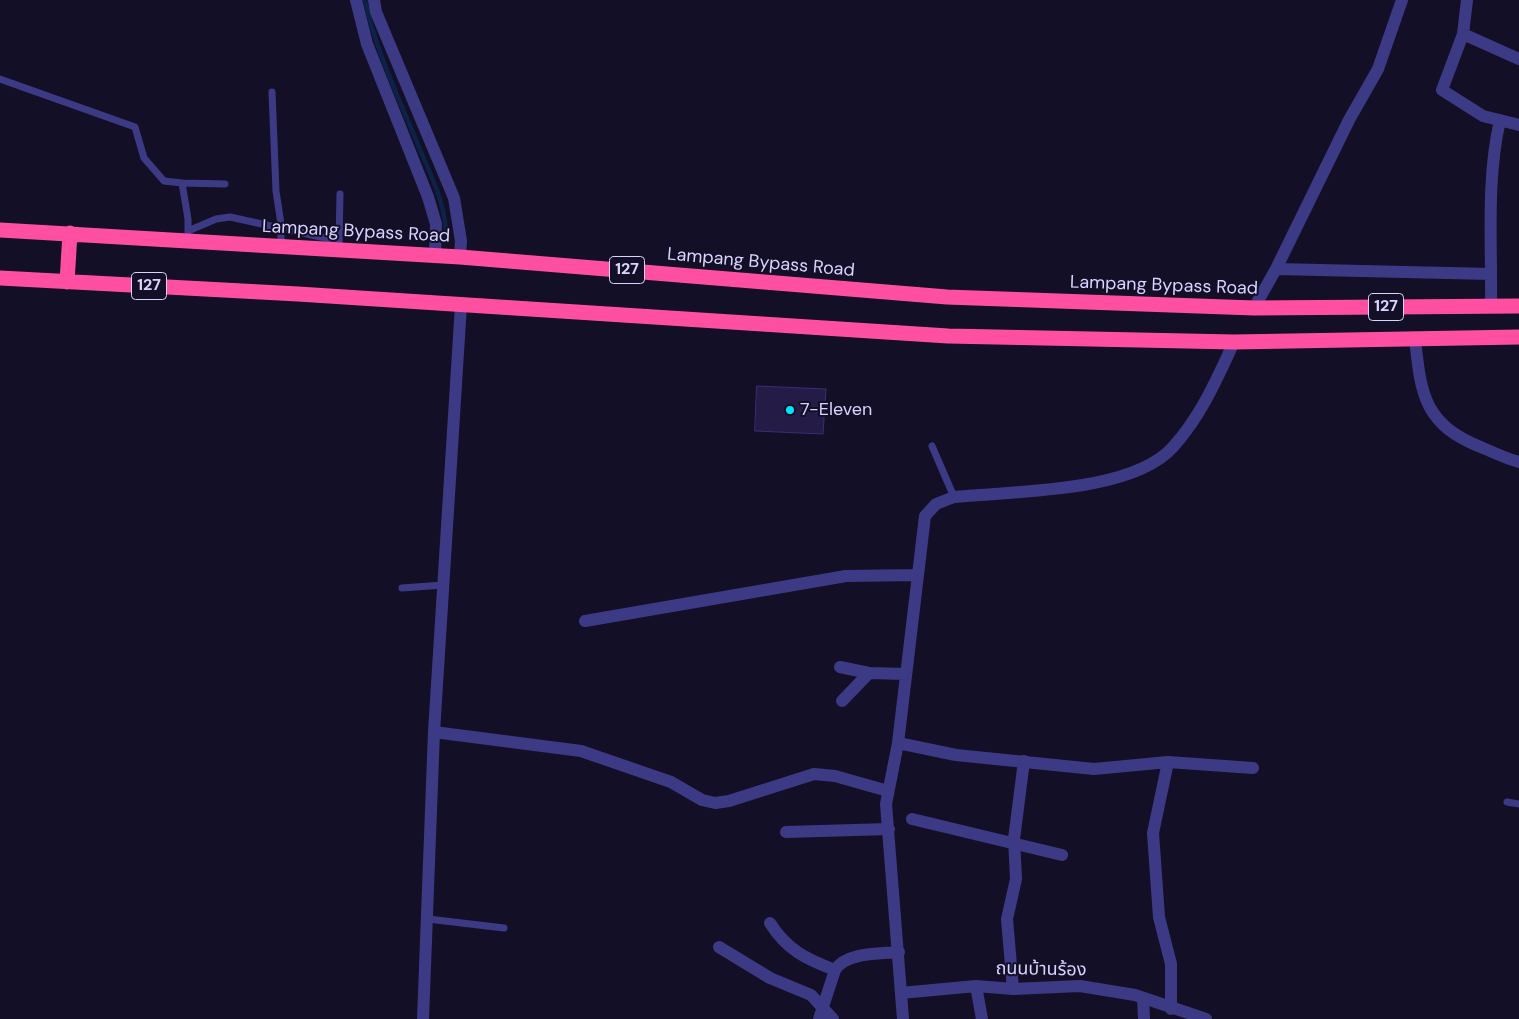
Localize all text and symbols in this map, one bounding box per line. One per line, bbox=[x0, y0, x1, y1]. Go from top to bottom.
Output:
street label: Lampang Bypass Road bbox=[261, 216, 451, 248]
street label: Lampang Bypass Road bbox=[666, 244, 856, 282]
road number: 127 bbox=[610, 256, 644, 284]
road number: 127 bbox=[132, 272, 166, 300]
street label: Lampang Bypass Road bbox=[1070, 272, 1258, 300]
road number: 127 bbox=[1368, 294, 1404, 320]
place label: 7-Eleven bbox=[800, 399, 872, 421]
marker: 7-Eleven bbox=[784, 404, 796, 416]
street label: ถนนบ้านร้อง bbox=[995, 958, 1087, 982]

